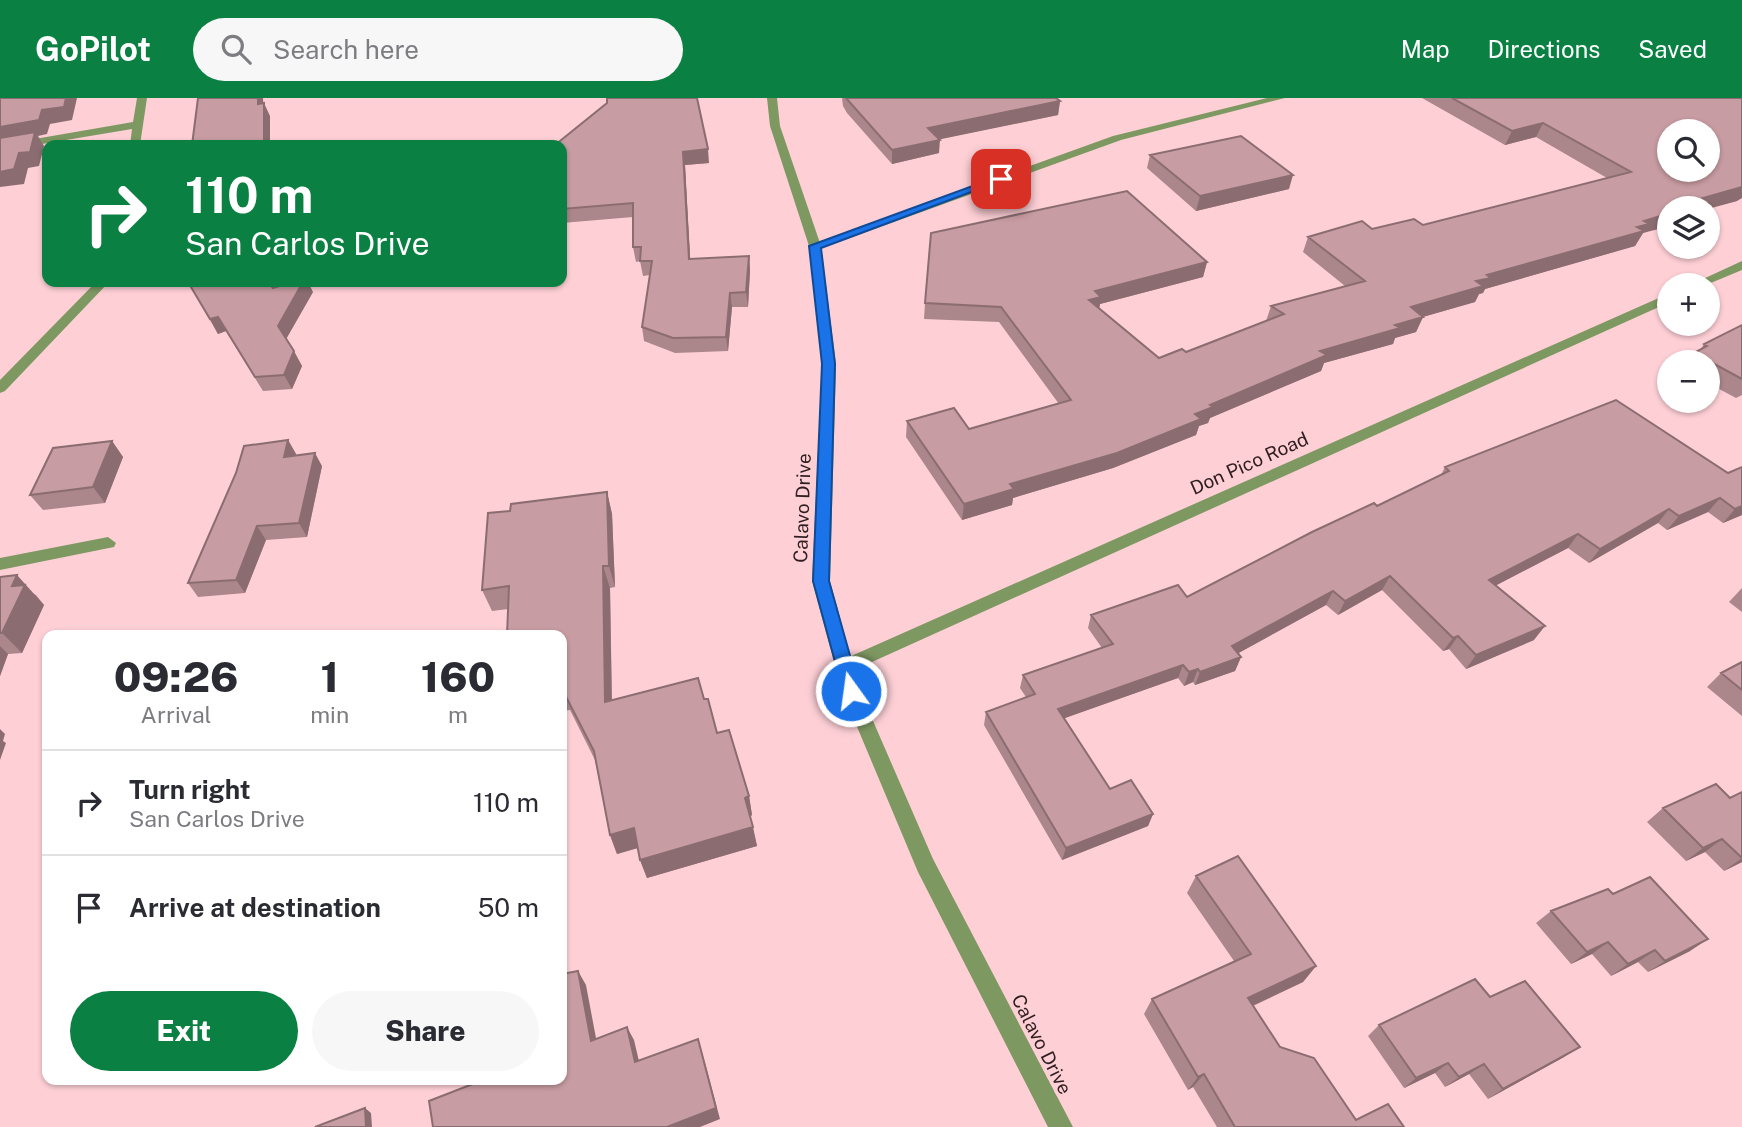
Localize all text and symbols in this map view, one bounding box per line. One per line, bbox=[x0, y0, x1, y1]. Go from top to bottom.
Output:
search box bbox=[193, 18, 683, 81]
text: GoPilot bbox=[35, 30, 151, 68]
icon: search bbox=[217, 30, 255, 68]
text: Search here bbox=[273, 34, 419, 65]
text: Map bbox=[1401, 35, 1450, 63]
text: Directions bbox=[1488, 35, 1600, 63]
text: Saved bbox=[1638, 35, 1707, 63]
map controls bbox=[1657, 119, 1720, 413]
button: search bbox=[1657, 119, 1720, 182]
pin bbox=[971, 149, 1031, 209]
icon: arrive bbox=[982, 160, 1020, 198]
text: 110 m bbox=[185, 166, 313, 224]
icon: right bbox=[70, 168, 161, 259]
button: layers bbox=[1657, 196, 1720, 259]
text: San Carlos Drive bbox=[185, 225, 430, 262]
button: + bbox=[1657, 273, 1720, 336]
button: − bbox=[1657, 350, 1720, 413]
street label: Don Pico Road bbox=[1187, 427, 1311, 499]
street label: Calavo Drive bbox=[789, 453, 815, 563]
text: 09:26 bbox=[114, 652, 239, 701]
text: 1 bbox=[320, 652, 339, 701]
text: 160 bbox=[421, 652, 495, 701]
position arrow bbox=[814, 654, 888, 728]
text: Arrival bbox=[141, 701, 212, 728]
text: min bbox=[310, 701, 349, 728]
text: m bbox=[448, 701, 468, 728]
text: Turn right bbox=[129, 774, 251, 805]
icon: right bbox=[70, 784, 108, 822]
text: 110 m bbox=[473, 787, 539, 818]
text: San Carlos Drive bbox=[129, 805, 305, 832]
icon: arrive bbox=[70, 889, 108, 927]
text: Arrive at destination bbox=[129, 892, 381, 923]
text: 50 m bbox=[478, 892, 539, 923]
street label: Calavo Drive bbox=[1007, 990, 1077, 1098]
button: Exit bbox=[70, 991, 298, 1071]
button: Share bbox=[312, 991, 539, 1071]

